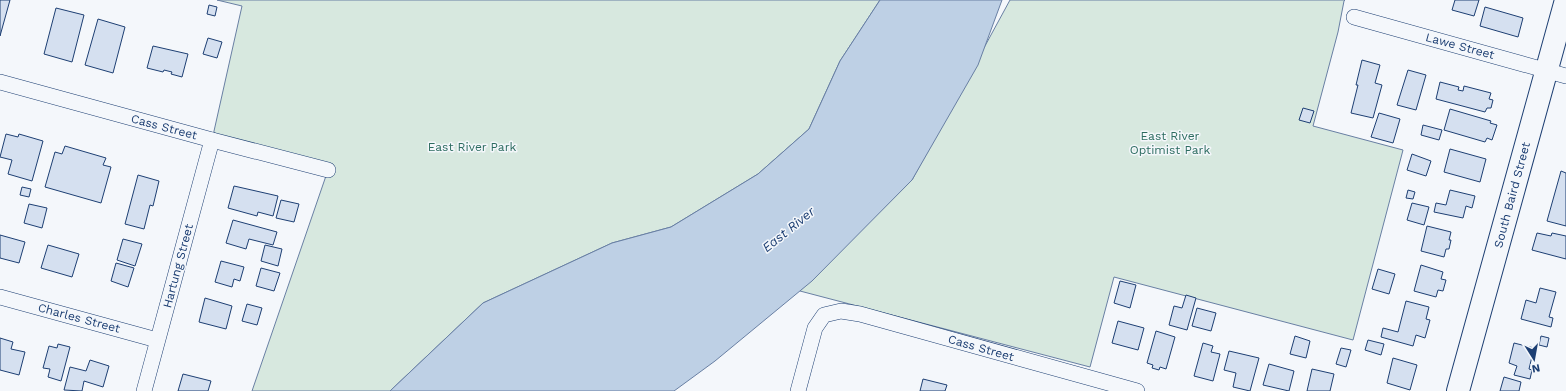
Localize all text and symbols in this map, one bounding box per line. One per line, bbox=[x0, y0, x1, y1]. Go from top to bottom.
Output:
street label: Lawe Street bbox=[1424, 30, 1496, 62]
street label: Cass Street bbox=[129, 111, 199, 143]
park label: East River Optimist Park bbox=[1130, 129, 1210, 157]
park label: East River Park bbox=[428, 140, 517, 154]
street label: South Baird Street bbox=[1491, 140, 1533, 250]
water label: East River bbox=[759, 203, 818, 255]
street label: Hartung Street bbox=[160, 222, 196, 310]
street label: Charles Street bbox=[36, 300, 122, 336]
street label: Cass Street bbox=[946, 332, 1016, 364]
north arrow bbox=[1514, 339, 1554, 379]
text: N bbox=[1531, 361, 1541, 375]

